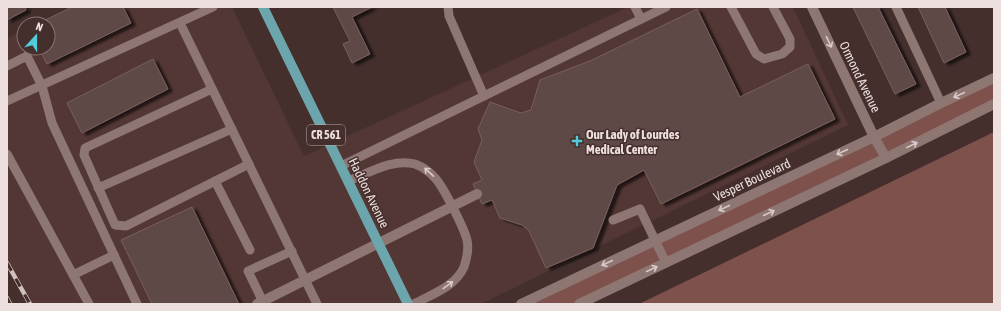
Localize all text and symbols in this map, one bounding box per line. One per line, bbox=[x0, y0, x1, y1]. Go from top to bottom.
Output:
north arrow bbox=[16, 16, 56, 56]
text: N bbox=[34, 20, 45, 33]
one-way arrow bbox=[826, 36, 833, 48]
street label: Ormond Avenue bbox=[836, 39, 884, 115]
one-way arrow bbox=[953, 92, 965, 99]
road number: CR 561 bbox=[307, 125, 345, 145]
place label: Our Lady of Lourdes Medical Center bbox=[586, 127, 680, 157]
marker: Our Lady of Lourdes Medical Center bbox=[571, 135, 583, 147]
one-way arrow bbox=[906, 141, 918, 148]
one-way arrow bbox=[836, 149, 848, 156]
street label: Haddon Avenue bbox=[346, 156, 392, 231]
street label: Vesper Boulevard bbox=[711, 156, 793, 204]
one-way arrow bbox=[424, 168, 434, 177]
one-way arrow bbox=[719, 205, 731, 212]
one-way arrow bbox=[763, 209, 775, 216]
one-way arrow bbox=[601, 260, 613, 267]
one-way arrow bbox=[646, 265, 658, 272]
one-way arrow bbox=[442, 281, 453, 289]

